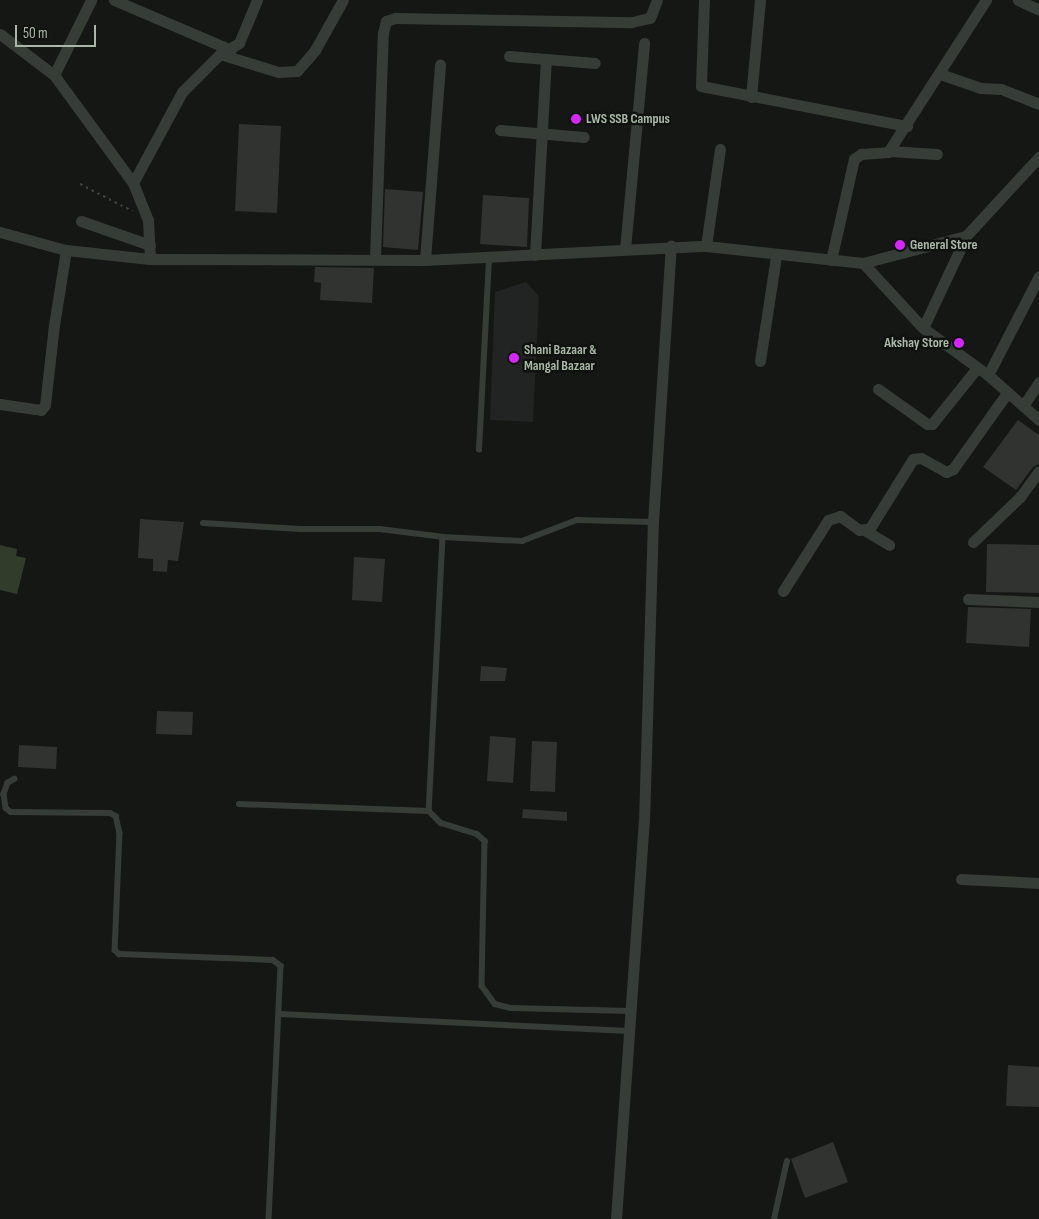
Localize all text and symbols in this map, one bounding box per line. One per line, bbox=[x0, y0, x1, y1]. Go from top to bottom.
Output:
scale bar bbox=[18, 15, 99, 47]
text: 50 m bbox=[23, 24, 48, 43]
place label: LWS SSB Campus bbox=[586, 111, 670, 127]
marker: LWS SSB Campus bbox=[570, 113, 582, 125]
place label: General Store bbox=[910, 237, 978, 253]
marker: General Store bbox=[894, 239, 906, 251]
place label: Akshay Store bbox=[884, 335, 949, 351]
marker: Akshay Store bbox=[953, 337, 965, 349]
place label: Shani Bazaar & Mangal Bazaar bbox=[524, 342, 597, 374]
marker: Shani Bazaar & Mangal Bazaar bbox=[508, 352, 520, 364]

